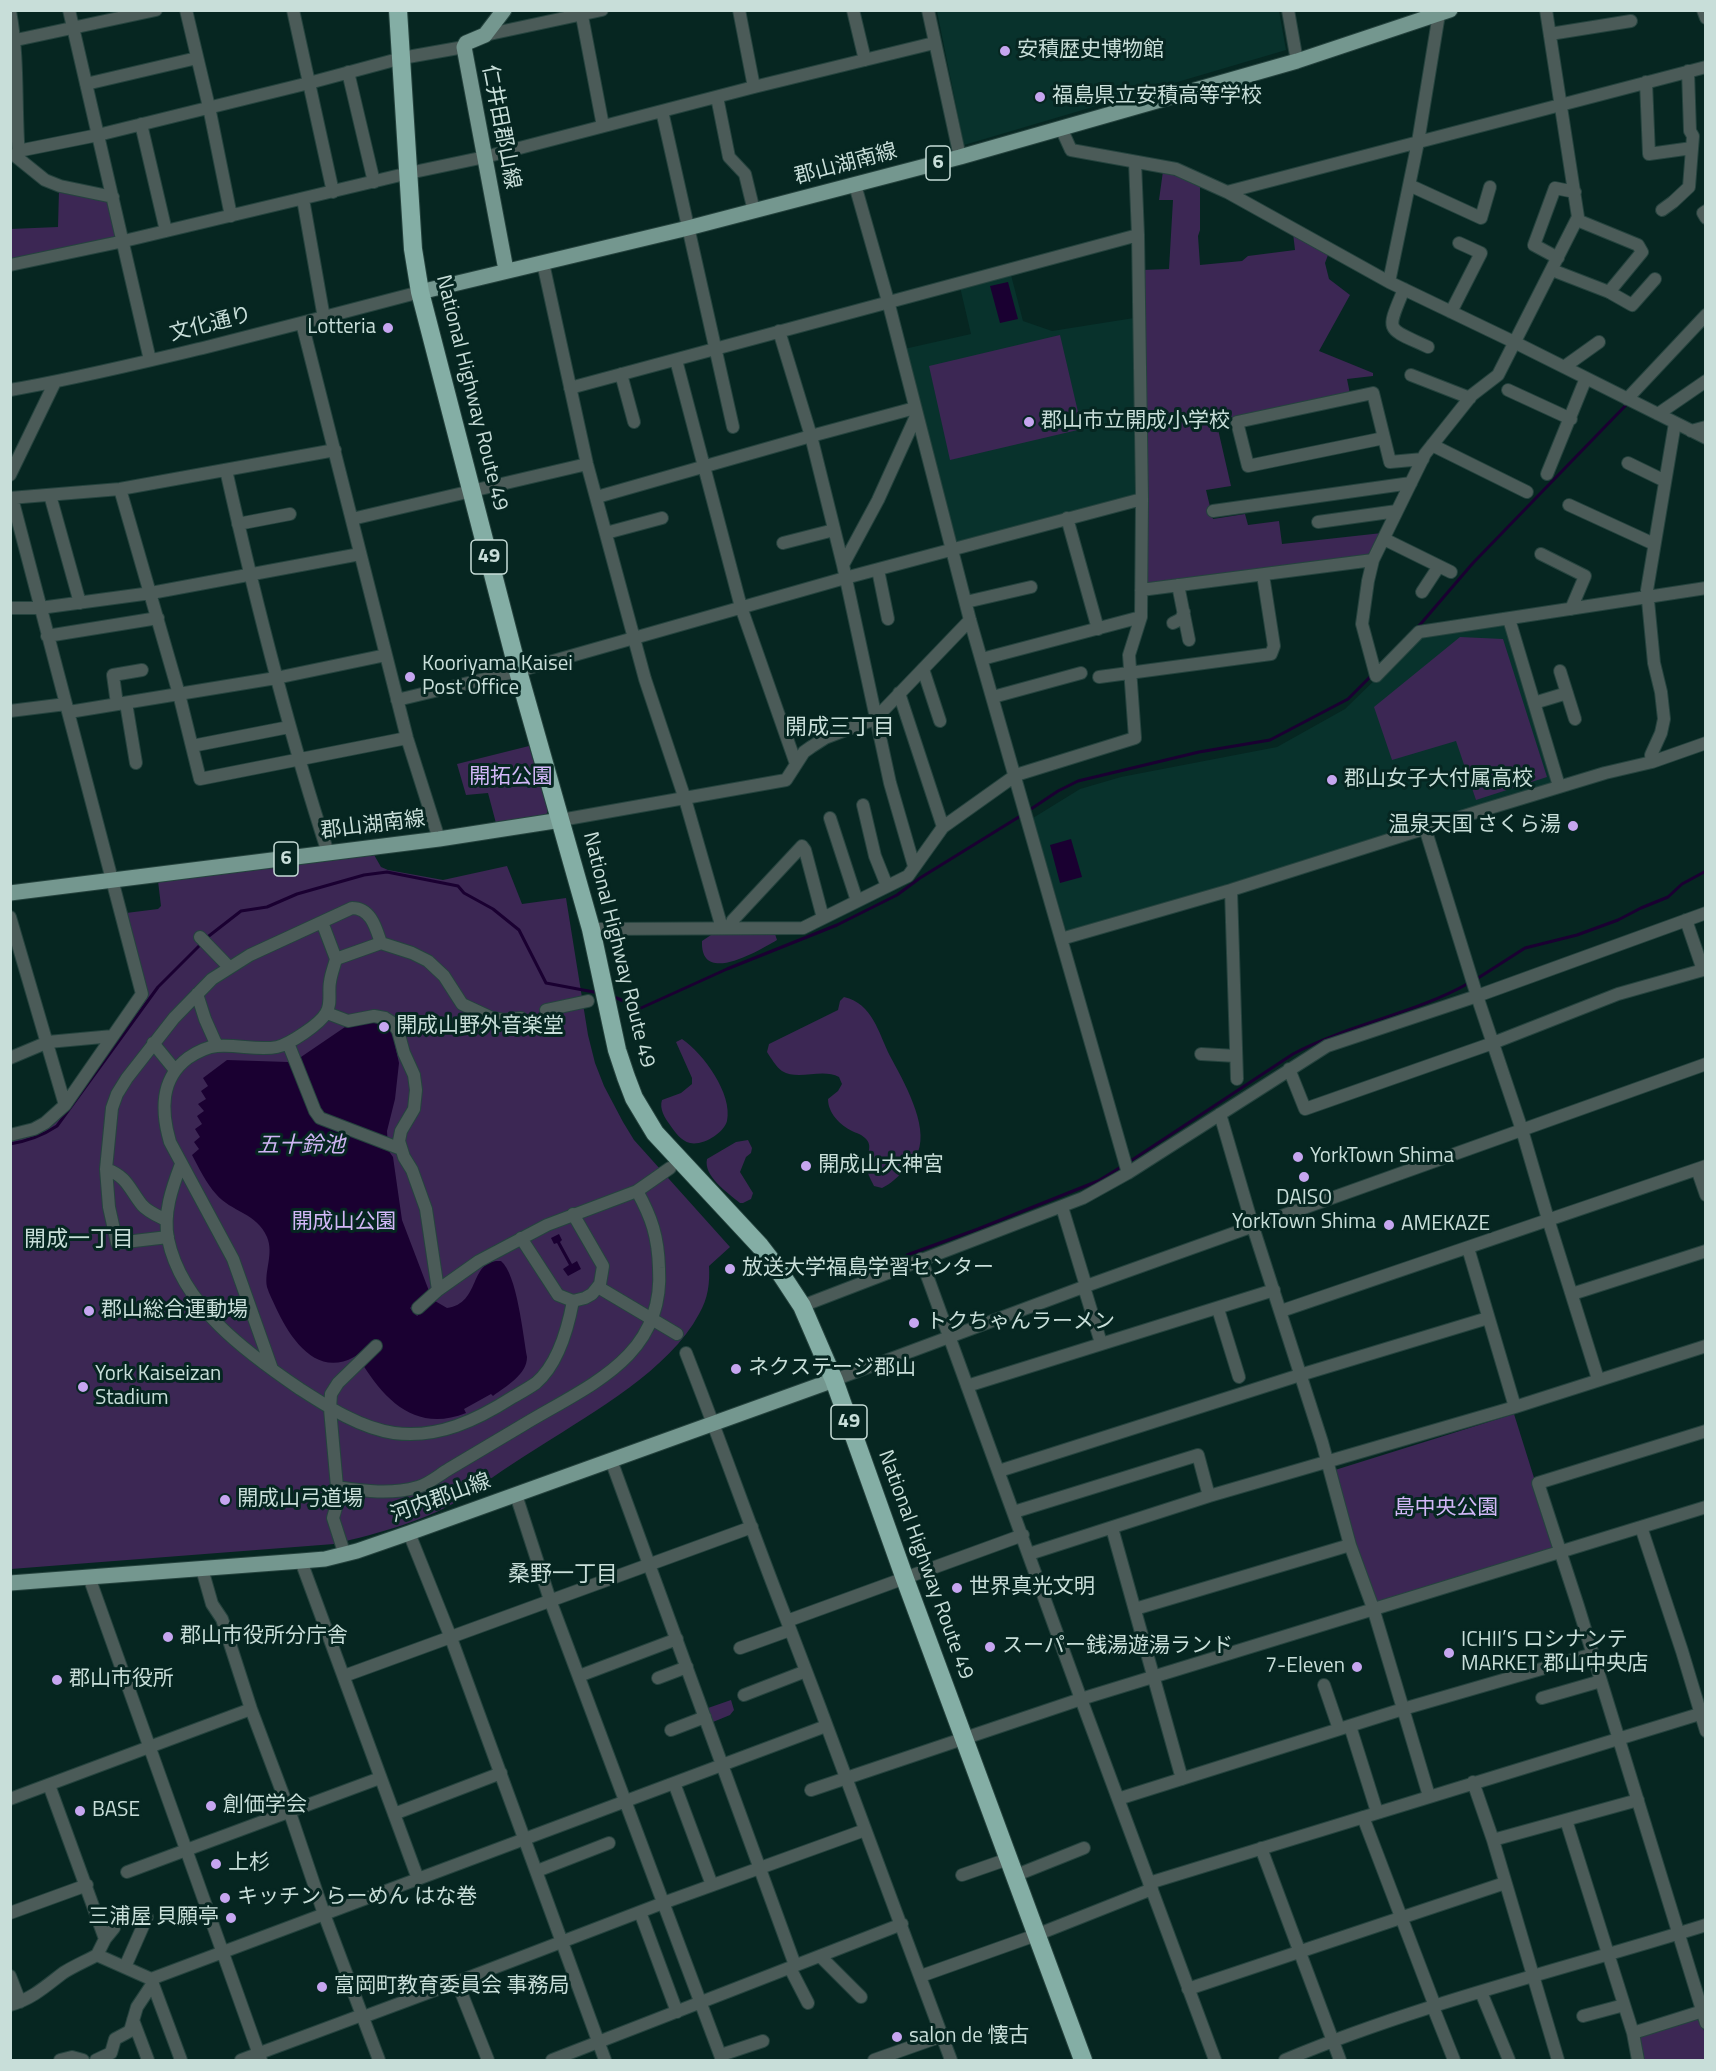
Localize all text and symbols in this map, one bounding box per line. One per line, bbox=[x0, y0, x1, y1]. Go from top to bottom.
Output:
place label: 安積歴史博物館 bbox=[1017, 38, 1164, 64]
marker: 安積歴史博物館 bbox=[998, 44, 1012, 58]
street label: 仁井田郡山線 bbox=[476, 63, 524, 191]
place label: 福島県立安積高等学校 bbox=[1052, 84, 1262, 110]
marker: 福島県立安積高等学校 bbox=[1033, 90, 1047, 104]
street label: 郡山湖南線 bbox=[792, 139, 900, 191]
road number: 6 bbox=[926, 146, 950, 180]
street label: National Highway Route 49 bbox=[430, 273, 512, 513]
street label: 文化通り bbox=[167, 303, 255, 347]
place label: Lotteria bbox=[307, 315, 376, 341]
marker: Lotteria bbox=[381, 321, 395, 335]
place label: 郡山市立開成小学校 bbox=[1041, 409, 1230, 435]
marker: 郡山市立開成小学校 bbox=[1022, 415, 1036, 429]
road number: 49 bbox=[471, 540, 507, 574]
place label: Kooriyama Kaisei Post Office bbox=[422, 652, 573, 702]
marker: Kooriyama Kaisei Post Office bbox=[403, 670, 417, 684]
district label: 開成三丁目 bbox=[785, 716, 895, 742]
park label: 開拓公園 bbox=[469, 765, 553, 791]
place label: 郡山女子大付属高校 bbox=[1344, 767, 1533, 793]
marker: 郡山女子大付属高校 bbox=[1325, 773, 1339, 787]
street label: 郡山湖南線 bbox=[319, 807, 427, 845]
place label: 温泉天国 さくら湯 bbox=[1388, 813, 1561, 839]
marker: 温泉天国 さくら湯 bbox=[1566, 819, 1580, 833]
street label: National Highway Route 49 bbox=[577, 830, 659, 1070]
road number: 6 bbox=[274, 842, 298, 876]
place label: 開成山野外音楽堂 bbox=[396, 1014, 564, 1040]
marker: 開成山野外音楽堂 bbox=[377, 1020, 391, 1034]
water label: 五十鈴池 bbox=[257, 1134, 345, 1160]
place label: YorkTown Shima bbox=[1310, 1144, 1454, 1170]
marker: YorkTown Shima bbox=[1291, 1150, 1305, 1164]
place label: 開成山大神宮 bbox=[818, 1153, 944, 1179]
marker: 開成山大神宮 bbox=[799, 1159, 813, 1173]
marker: DAISO YorkTown Shima bbox=[1297, 1170, 1311, 1184]
place label: DAISO YorkTown Shima bbox=[1232, 1186, 1376, 1236]
park label: 開成山公園 bbox=[292, 1210, 396, 1236]
place label: AMEKAZE bbox=[1401, 1212, 1490, 1238]
marker: AMEKAZE bbox=[1382, 1218, 1396, 1232]
district label: 開成一丁目 bbox=[24, 1228, 134, 1254]
place label: 放送大学福島学習センター bbox=[742, 1256, 994, 1282]
marker: 放送大学福島学習センター bbox=[723, 1262, 737, 1276]
place label: 郡山総合運動場 bbox=[101, 1298, 248, 1324]
marker: 郡山総合運動場 bbox=[82, 1304, 96, 1318]
place label: トクちゃんラーメン bbox=[926, 1310, 1115, 1336]
marker: トクちゃんラーメン bbox=[907, 1316, 921, 1330]
place label: ネクステージ郡山 bbox=[748, 1356, 916, 1382]
place label: York Kaiseizan Stadium bbox=[95, 1362, 221, 1412]
marker: ネクステージ郡山 bbox=[729, 1362, 743, 1376]
marker: York Kaiseizan Stadium bbox=[76, 1380, 90, 1394]
road number: 49 bbox=[831, 1405, 867, 1439]
street label: National Highway Route 49 bbox=[872, 1447, 978, 1683]
street label: 河内郡山線 bbox=[387, 1469, 495, 1529]
place label: 開成山弓道場 bbox=[237, 1487, 363, 1513]
marker: 開成山弓道場 bbox=[218, 1493, 232, 1507]
park label: 島中央公園 bbox=[1394, 1496, 1498, 1522]
district label: 桑野一丁目 bbox=[508, 1563, 618, 1589]
place label: 世界真光文明 bbox=[969, 1575, 1095, 1601]
marker: 世界真光文明 bbox=[950, 1581, 964, 1595]
place label: 郡山市役所分庁舎 bbox=[180, 1624, 348, 1650]
place label: ICHII’S ロシナンテ MARKET 郡山中央店 bbox=[1461, 1628, 1648, 1678]
marker: 郡山市役所分庁舎 bbox=[161, 1630, 175, 1644]
place label: スーパー銭湯遊湯ランド bbox=[1002, 1634, 1233, 1660]
marker: スーパー銭湯遊湯ランド bbox=[983, 1640, 997, 1654]
marker: ICHII’S ロシナンテ MARKET 郡山中央店 bbox=[1442, 1646, 1456, 1660]
place label: 7-Eleven bbox=[1265, 1654, 1345, 1680]
marker: 7-Eleven bbox=[1350, 1660, 1364, 1674]
place label: 郡山市役所 bbox=[69, 1667, 174, 1693]
marker: 郡山市役所 bbox=[50, 1673, 64, 1687]
place label: 創価学会 bbox=[223, 1793, 307, 1819]
place label: BASE bbox=[92, 1798, 140, 1824]
marker: 創価学会 bbox=[204, 1799, 218, 1813]
marker: BASE bbox=[73, 1804, 87, 1818]
place label: 上杉 bbox=[228, 1851, 270, 1877]
marker: 上杉 bbox=[209, 1857, 223, 1871]
place label: キッチン らーめん はな巻 bbox=[237, 1885, 477, 1911]
marker: キッチン らーめん はな巻 bbox=[218, 1891, 232, 1905]
place label: 三浦屋 貝願亭 bbox=[88, 1905, 219, 1931]
marker: 三浦屋 貝願亭 bbox=[224, 1911, 238, 1925]
place label: 富岡町教育委員会 事務局 bbox=[334, 1974, 570, 2000]
marker: 富岡町教育委員会 事務局 bbox=[315, 1980, 329, 1994]
place label: salon de 懐古 bbox=[909, 2024, 1029, 2050]
marker: salon de 懐古 bbox=[890, 2030, 904, 2044]

